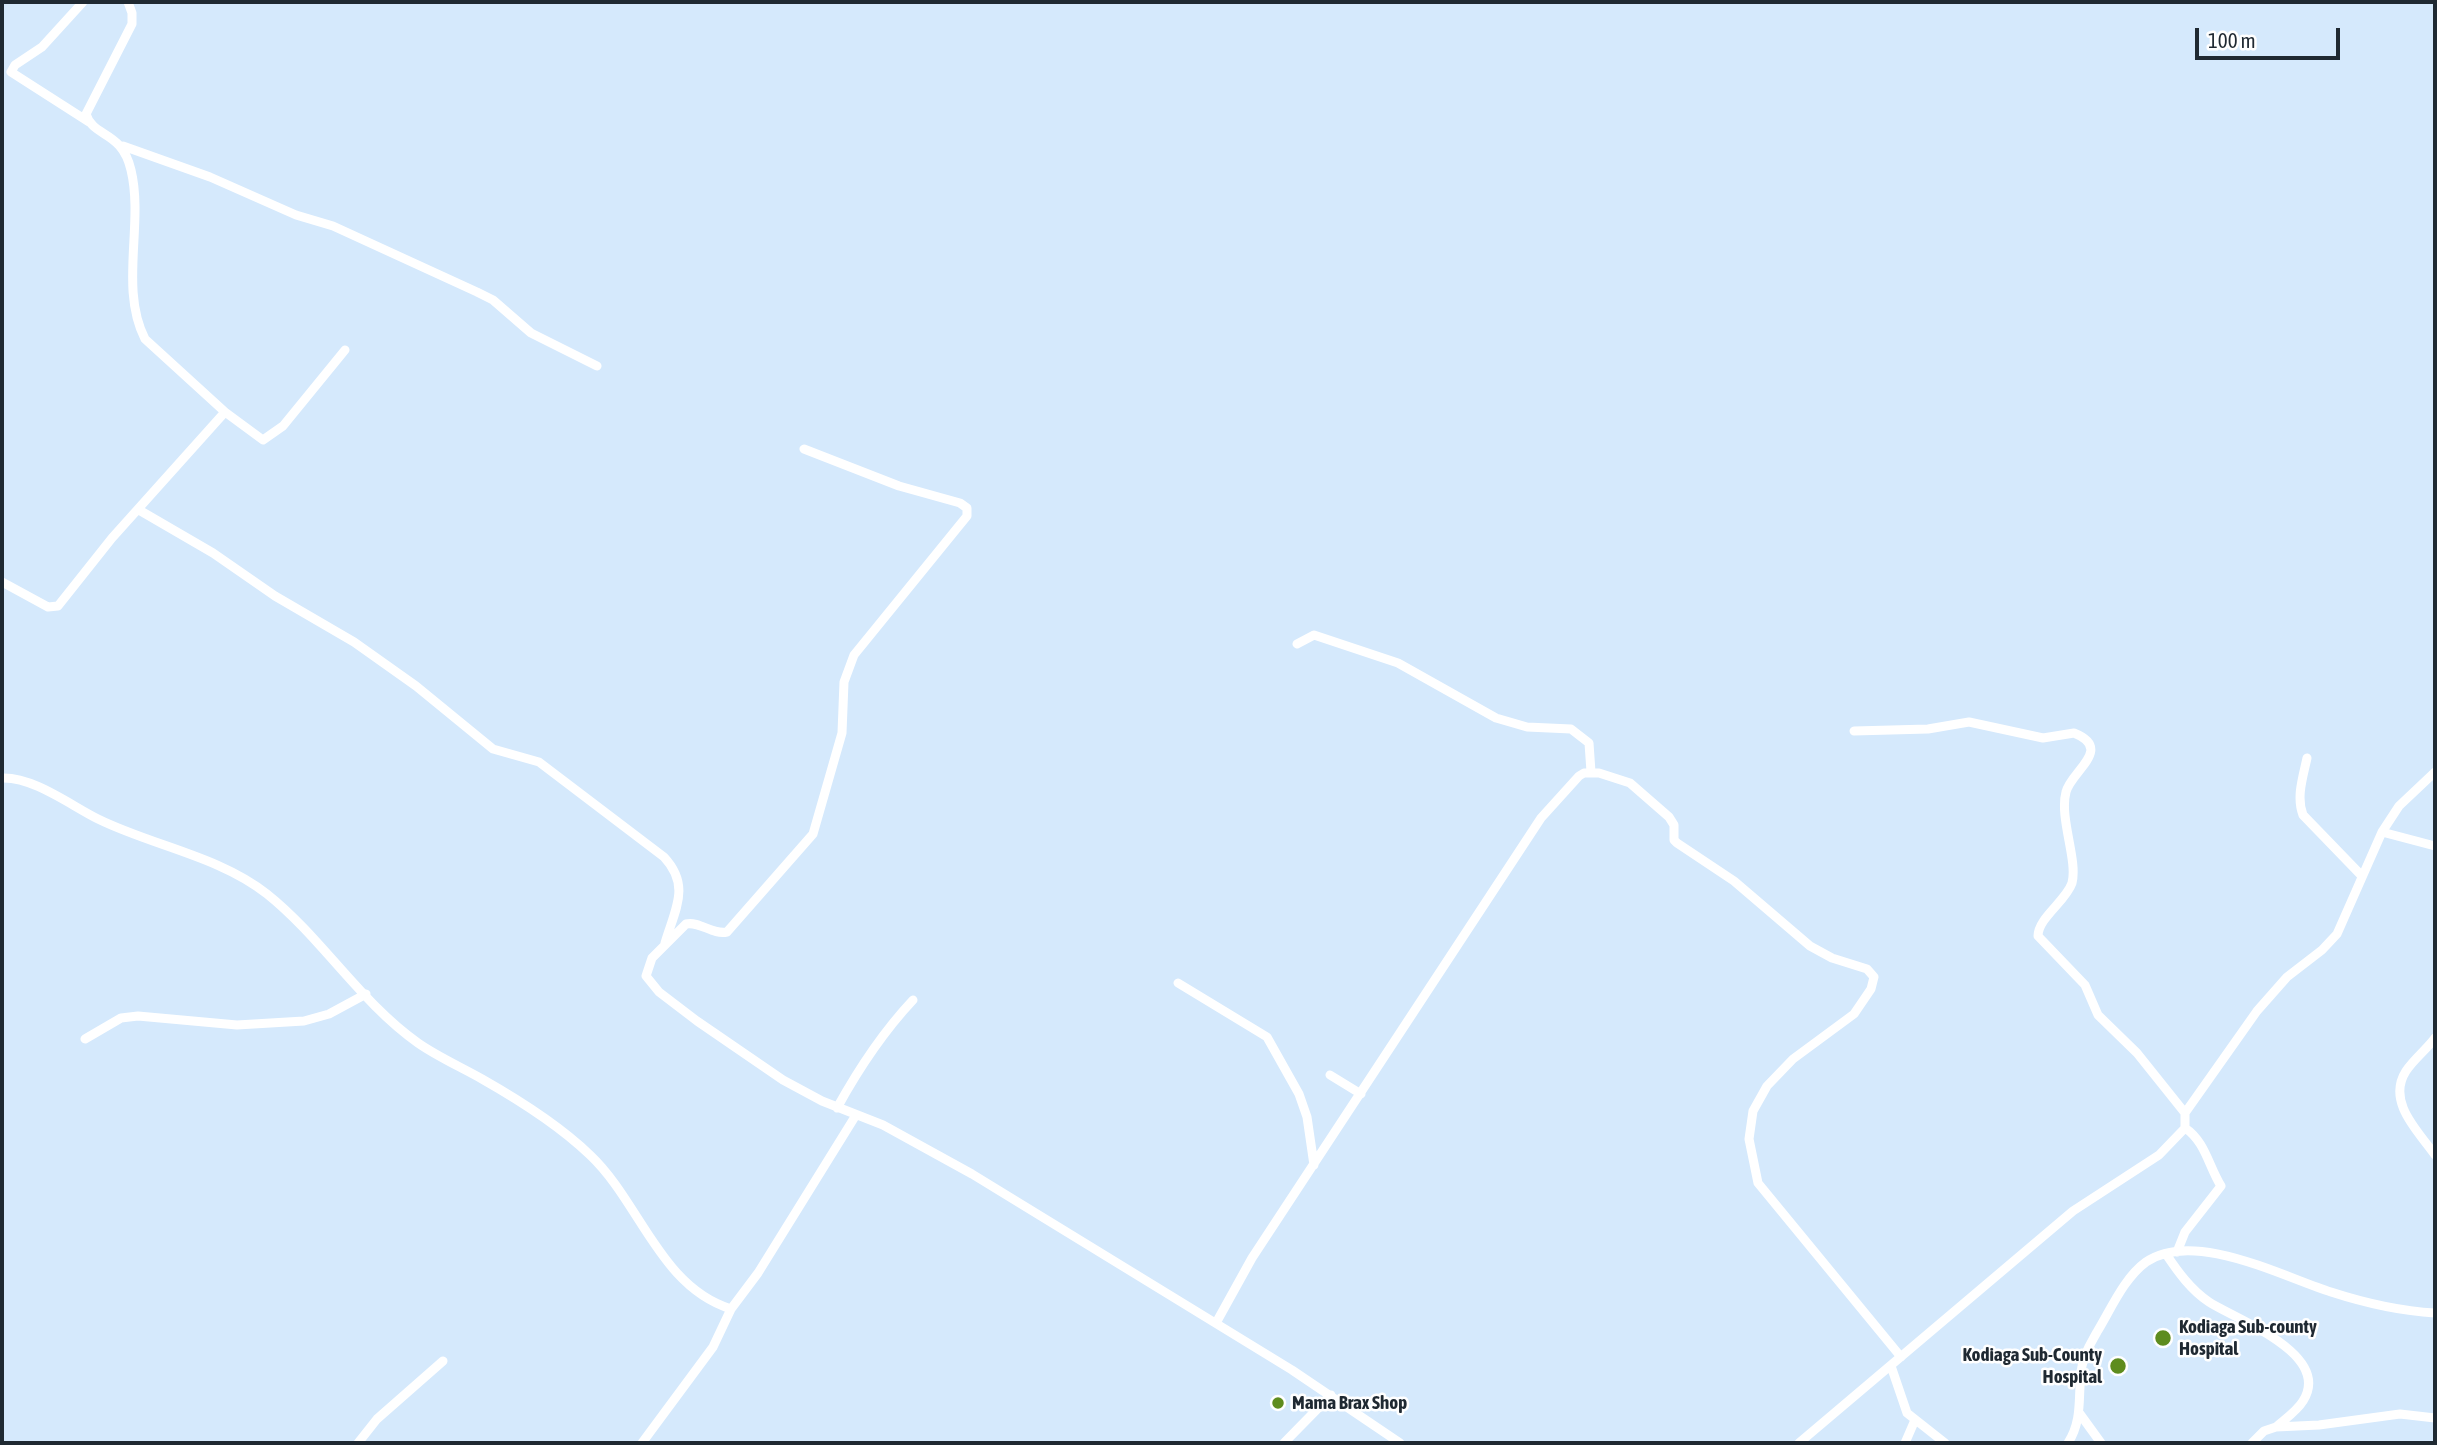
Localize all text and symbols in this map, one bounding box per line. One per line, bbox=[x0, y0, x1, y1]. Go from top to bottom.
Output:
scale bar bbox=[2199, 14, 2344, 58]
text: 100 m bbox=[2208, 28, 2256, 52]
place label: Kodiaga Sub-county Hospital bbox=[2179, 1316, 2317, 1360]
marker: Kodiaga Sub-county Hospital bbox=[2153, 1328, 2173, 1348]
place label: Kodiaga Sub-County Hospital bbox=[1963, 1344, 2102, 1388]
marker: Kodiaga Sub-County Hospital bbox=[2108, 1356, 2128, 1376]
place label: Mama Brax Shop bbox=[1292, 1392, 1407, 1414]
marker: Mama Brax Shop bbox=[1270, 1395, 1286, 1411]

